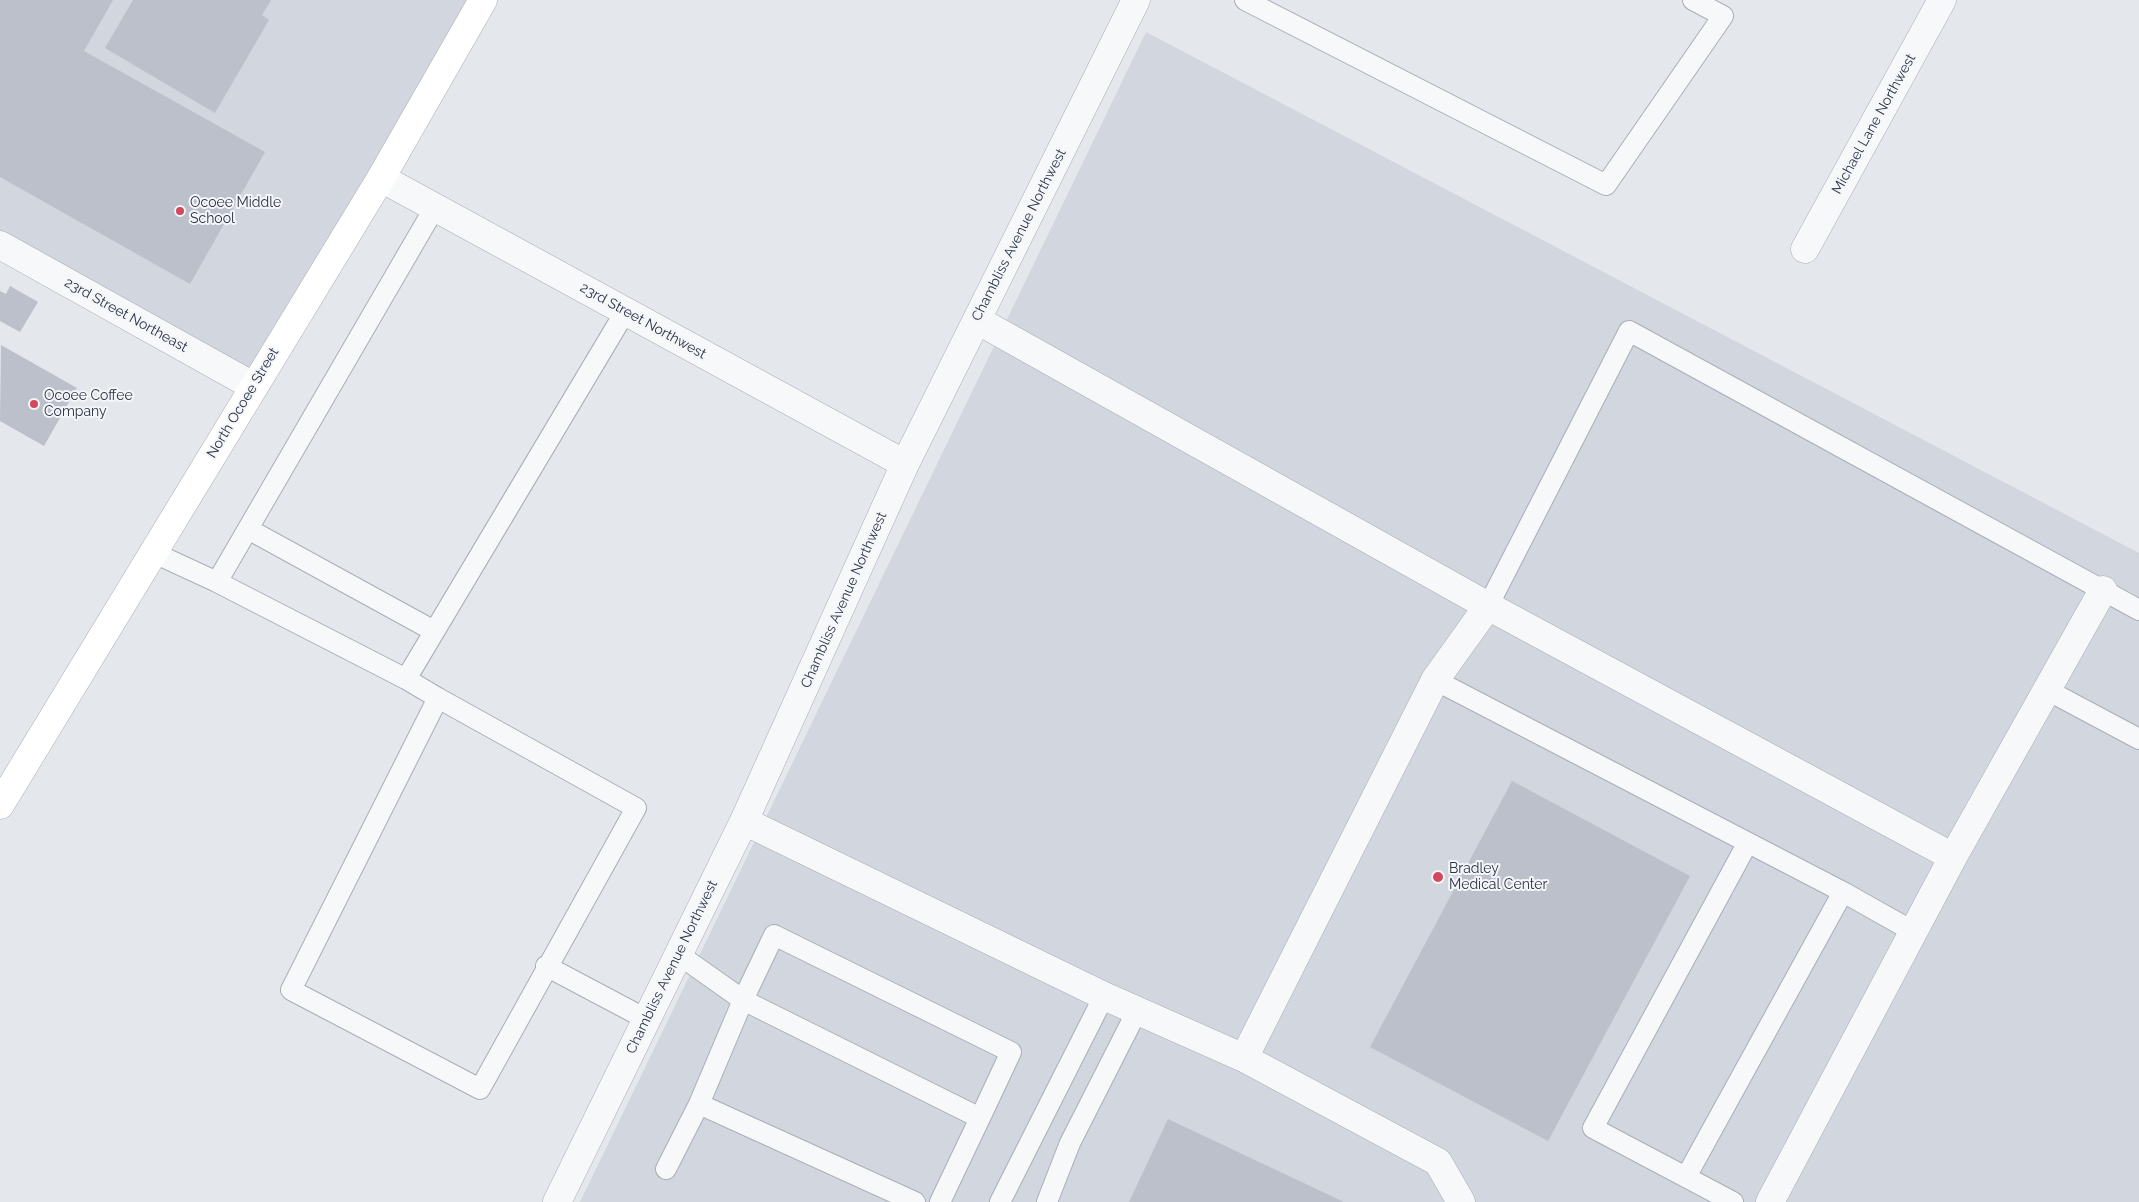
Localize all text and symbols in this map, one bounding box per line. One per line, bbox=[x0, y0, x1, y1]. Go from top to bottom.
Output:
street label: Michael Lane Northwest bbox=[1828, 51, 1920, 197]
street label: Chambliss Avenue Northwest bbox=[968, 146, 1070, 324]
place label: Ocoee Middle School bbox=[190, 195, 281, 228]
marker: Ocoee Middle School bbox=[174, 205, 186, 217]
street label: 23rd Street Northeast bbox=[61, 274, 191, 356]
street label: 23rd Street Northwest bbox=[577, 279, 709, 363]
street label: North Ocoee Street bbox=[203, 345, 283, 461]
place label: Ocoee Coffee Company bbox=[44, 388, 133, 421]
marker: Ocoee Coffee Company bbox=[28, 398, 40, 410]
street label: Chambliss Avenue Northwest bbox=[797, 509, 891, 691]
place label: Bradley Medical Center bbox=[1449, 861, 1547, 894]
marker: Bradley Medical Center bbox=[1431, 870, 1445, 884]
street label: Chambliss Avenue Northwest bbox=[623, 877, 721, 1057]

